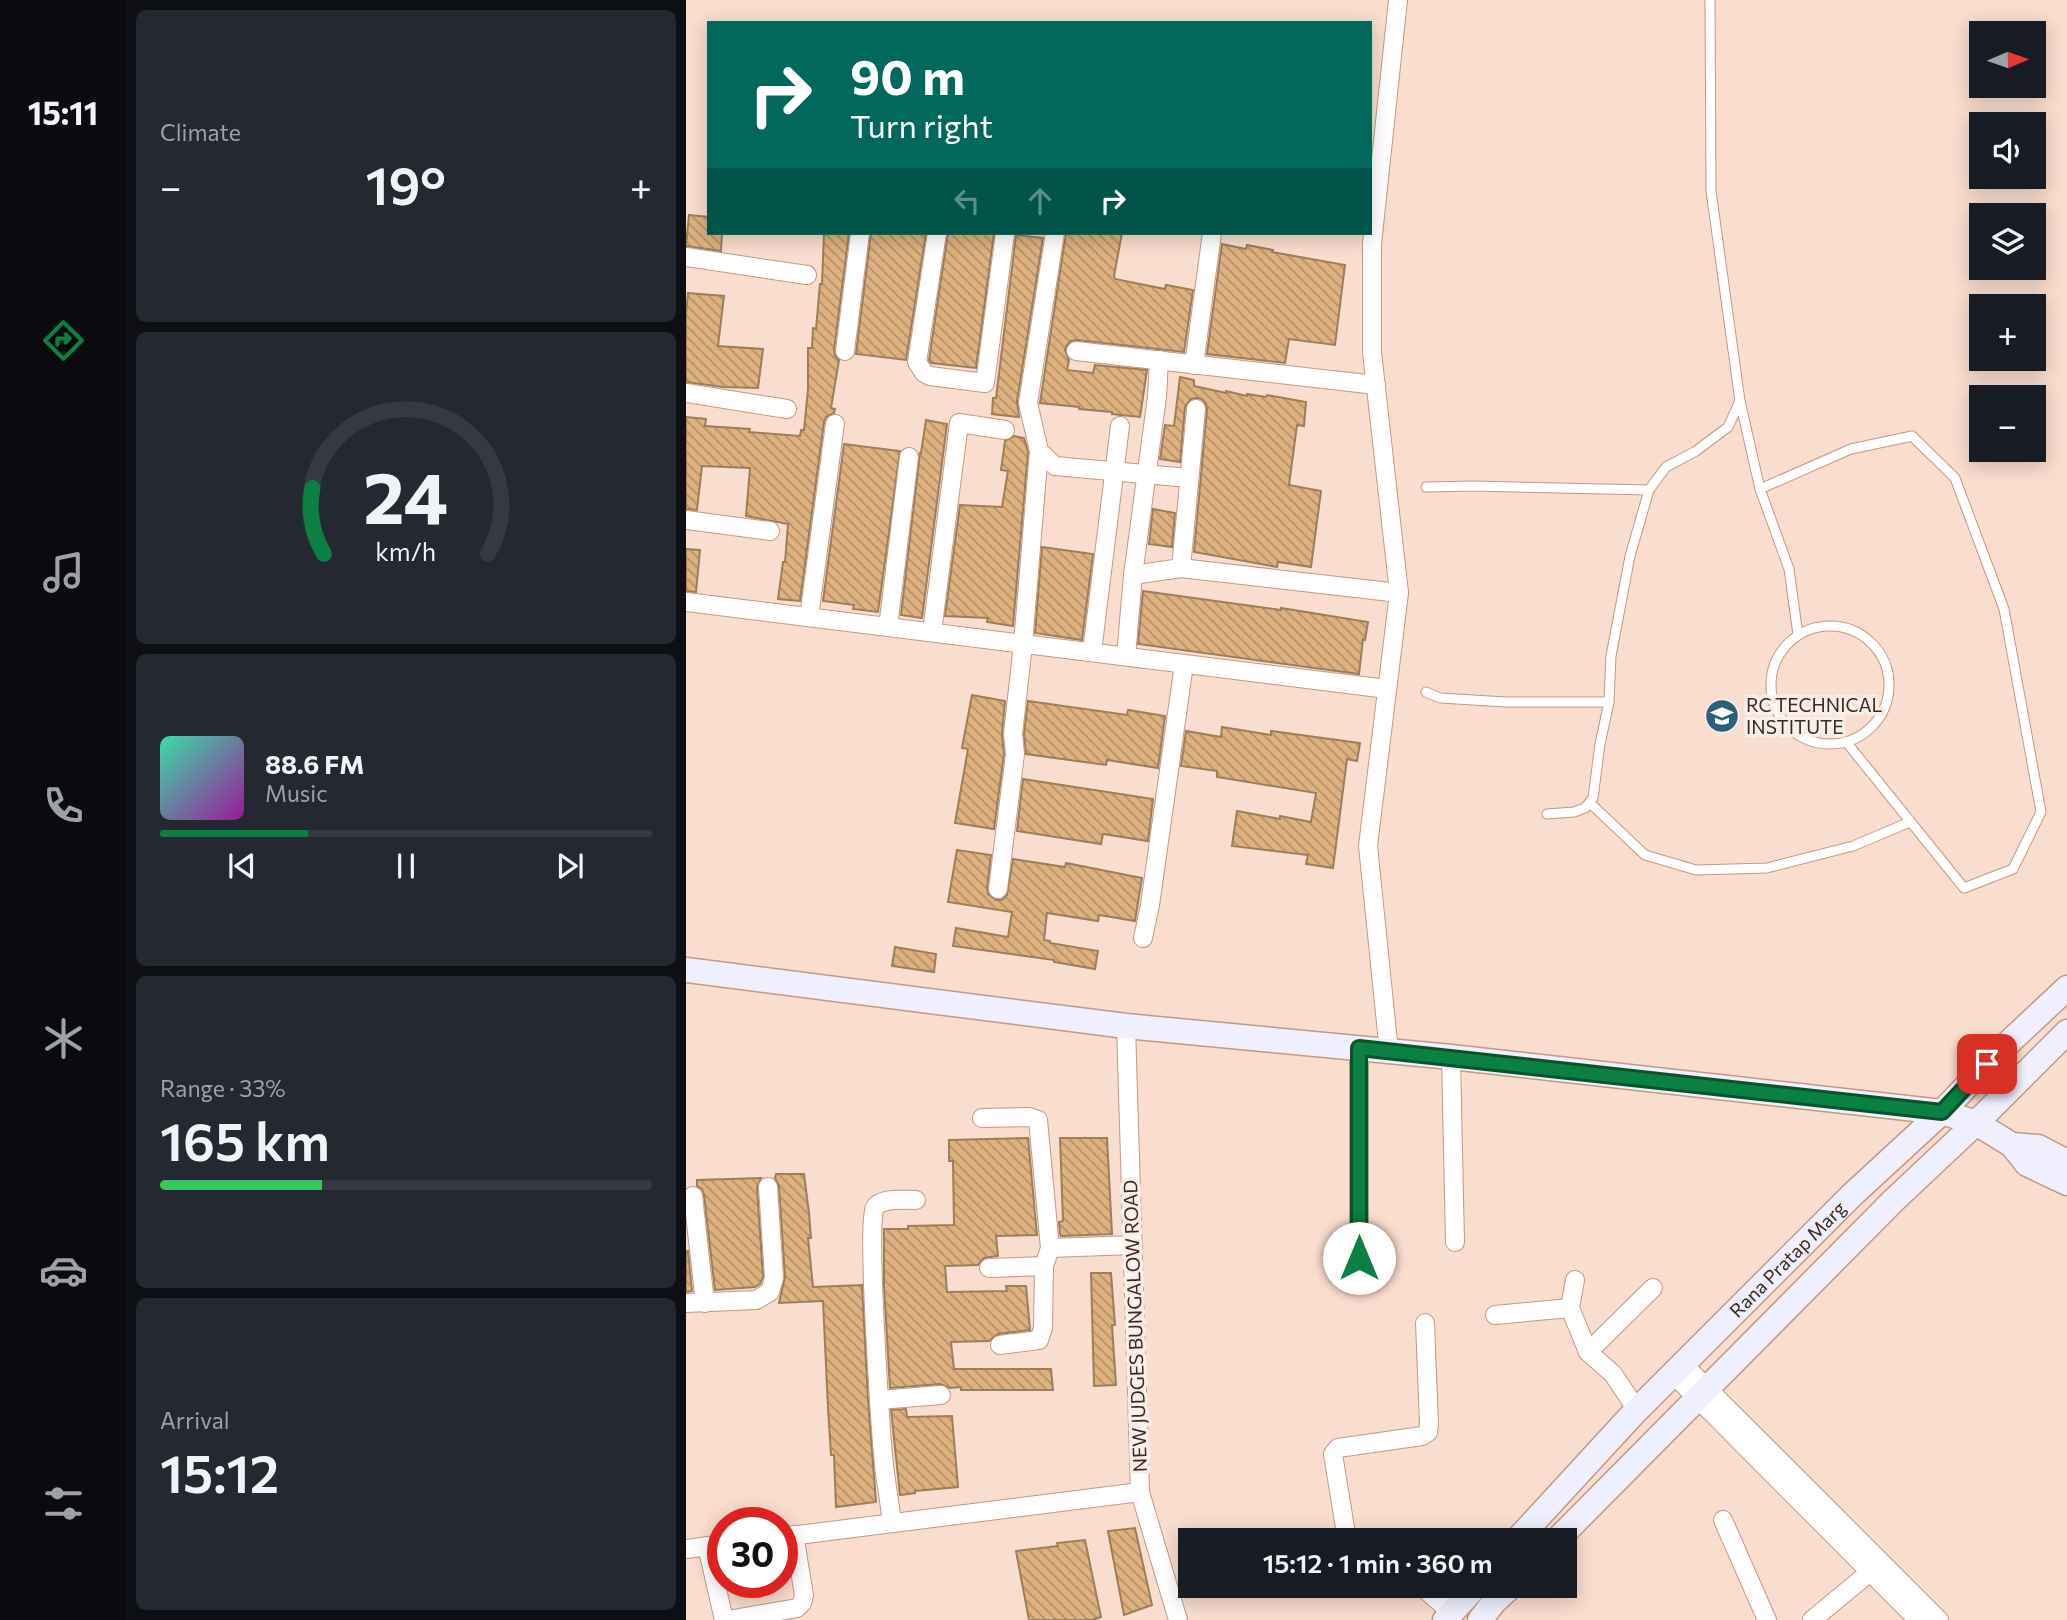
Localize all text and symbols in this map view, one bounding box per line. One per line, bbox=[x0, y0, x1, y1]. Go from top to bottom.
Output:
north arrow bbox=[1969, 21, 2046, 98]
map controls bbox=[1969, 21, 2046, 462]
text: 90 m bbox=[850, 45, 965, 105]
icon: right bbox=[735, 49, 826, 140]
text: 15:11 bbox=[28, 92, 98, 132]
text: Turn right bbox=[850, 105, 993, 145]
button: sound bbox=[1969, 112, 2046, 189]
text: Climate bbox=[160, 118, 241, 146]
text: 19° bbox=[365, 152, 446, 216]
text: − bbox=[160, 162, 182, 209]
text: + bbox=[630, 162, 652, 209]
icon: left bbox=[948, 182, 986, 220]
icon: ahead bbox=[1021, 182, 1059, 220]
icon: right bbox=[1094, 182, 1132, 220]
button: layers bbox=[1969, 203, 2046, 280]
button: + bbox=[1969, 294, 2046, 371]
icon: directions bbox=[39, 316, 88, 365]
button: − bbox=[1969, 385, 2046, 462]
text: 24 bbox=[363, 450, 449, 539]
text: km/h bbox=[376, 536, 436, 566]
icon: music bbox=[39, 548, 88, 597]
place label: RC TECHNICAL INSTITUTE bbox=[1746, 693, 1883, 738]
school or university icon: RC TECHNICAL INSTITUTE bbox=[1703, 697, 1741, 735]
text: 88.6 FM bbox=[265, 748, 364, 779]
text: Music bbox=[265, 779, 328, 807]
icon: phone bbox=[39, 781, 88, 830]
icon: previous bbox=[223, 847, 261, 885]
icon: pause bbox=[387, 847, 425, 885]
icon: next bbox=[551, 847, 589, 885]
icon: climate bbox=[39, 1014, 88, 1063]
pin bbox=[1957, 1034, 2017, 1094]
icon: arrive bbox=[1968, 1045, 2006, 1083]
text: Range · 33% bbox=[160, 1074, 286, 1102]
text: 165 km bbox=[160, 1108, 330, 1172]
street label: NEW JUDGES BUNGALOW ROAD bbox=[1118, 1179, 1151, 1473]
street label: Rana Pratap Marg bbox=[1724, 1196, 1850, 1322]
position arrow bbox=[1322, 1221, 1396, 1295]
icon: car bbox=[39, 1246, 88, 1295]
text: Arrival bbox=[160, 1406, 230, 1434]
text: 15:12 bbox=[160, 1440, 279, 1504]
icon: filters bbox=[39, 1479, 88, 1528]
speed limit sign: 30 bbox=[707, 1507, 798, 1598]
text: 15:12 · 1 min · 360 m bbox=[1263, 1547, 1492, 1578]

